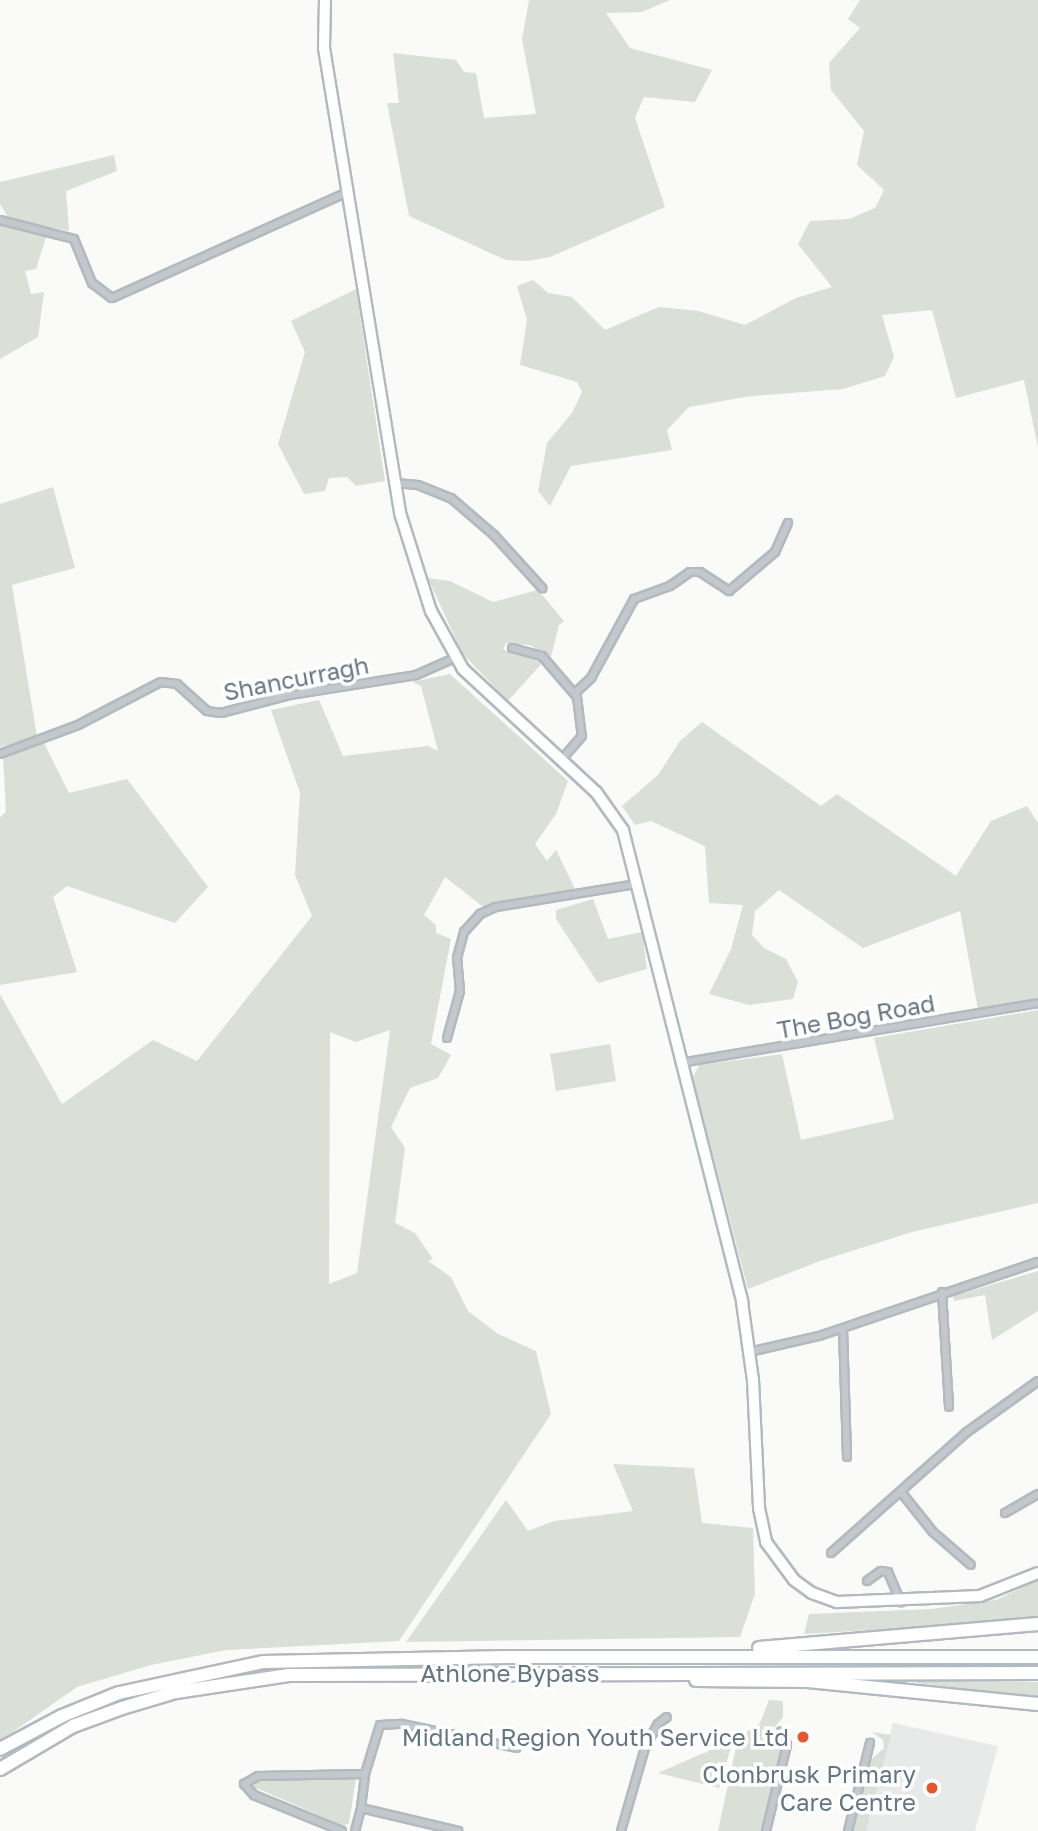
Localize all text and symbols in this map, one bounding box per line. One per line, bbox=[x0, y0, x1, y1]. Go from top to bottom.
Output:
street label: Shancurragh bbox=[221, 650, 371, 706]
street label: The Bog Road bbox=[775, 988, 937, 1044]
street label: Athlone Bypass bbox=[420, 1659, 600, 1687]
place label: Midland Region Youth Service Ltd bbox=[402, 1723, 789, 1751]
marker: Midland Region Youth Service Ltd bbox=[795, 1729, 811, 1745]
place label: Clonbrusk Primary Care Centre bbox=[702, 1760, 916, 1816]
marker: Clonbrusk Primary Care Centre bbox=[922, 1778, 942, 1798]

